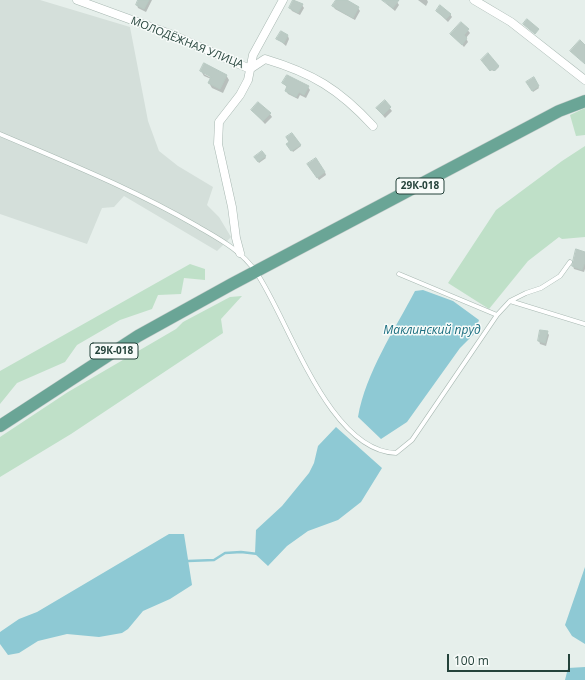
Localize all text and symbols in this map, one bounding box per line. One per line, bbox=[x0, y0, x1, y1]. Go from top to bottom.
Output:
street label: МОЛОДЁЖНАЯ УЛИЦА bbox=[129, 14, 245, 72]
road number: 29К-018 bbox=[396, 178, 444, 194]
water label: Маклинский пруд bbox=[383, 324, 481, 338]
road number: 29К-018 bbox=[90, 343, 138, 359]
scale bar bbox=[449, 646, 572, 672]
text: 100 m bbox=[454, 652, 489, 669]

